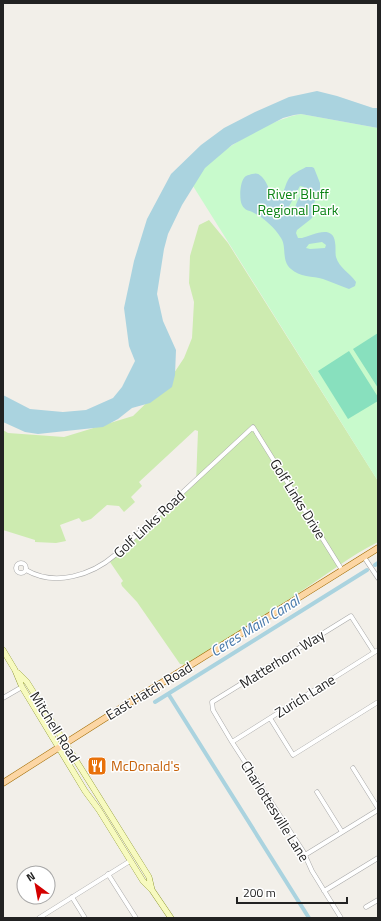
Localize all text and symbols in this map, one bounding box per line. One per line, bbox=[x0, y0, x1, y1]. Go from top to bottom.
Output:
park label: River Bluff Regional Park bbox=[258, 183, 339, 220]
street label: Golf Links Drive bbox=[265, 455, 331, 543]
street label: Golf Links Road bbox=[108, 485, 189, 562]
water label: Ceres Main Canal bbox=[206, 588, 305, 662]
street label: Matterhorn Way bbox=[235, 624, 329, 693]
street label: East Hatch Road bbox=[101, 656, 196, 725]
street label: Zurich Lane bbox=[270, 669, 339, 722]
street label: Mitchell Road bbox=[25, 687, 86, 766]
restaurant icon: McDonald's bbox=[86, 755, 108, 777]
place label: McDonald's bbox=[111, 755, 180, 776]
street label: Charlottesville Lane bbox=[236, 756, 315, 865]
north arrow bbox=[16, 865, 56, 905]
text: N bbox=[23, 868, 38, 885]
scale bar bbox=[237, 879, 347, 905]
text: 200 m bbox=[243, 883, 276, 902]

